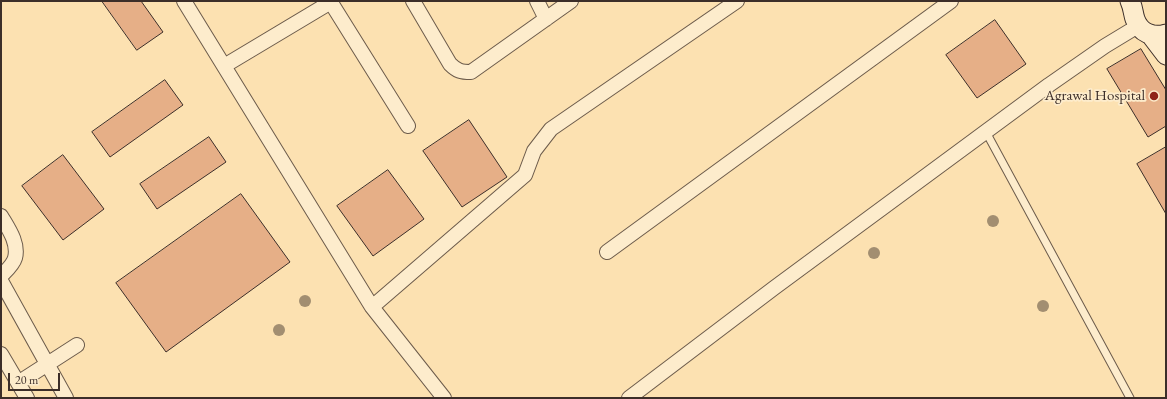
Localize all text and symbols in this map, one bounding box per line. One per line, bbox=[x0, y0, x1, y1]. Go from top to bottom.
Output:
place label: Agrawal Hospital bbox=[1045, 87, 1145, 105]
marker: Agrawal Hospital bbox=[1148, 90, 1160, 102]
scale bar bbox=[10, 365, 62, 391]
text: 20 m bbox=[15, 372, 38, 388]

